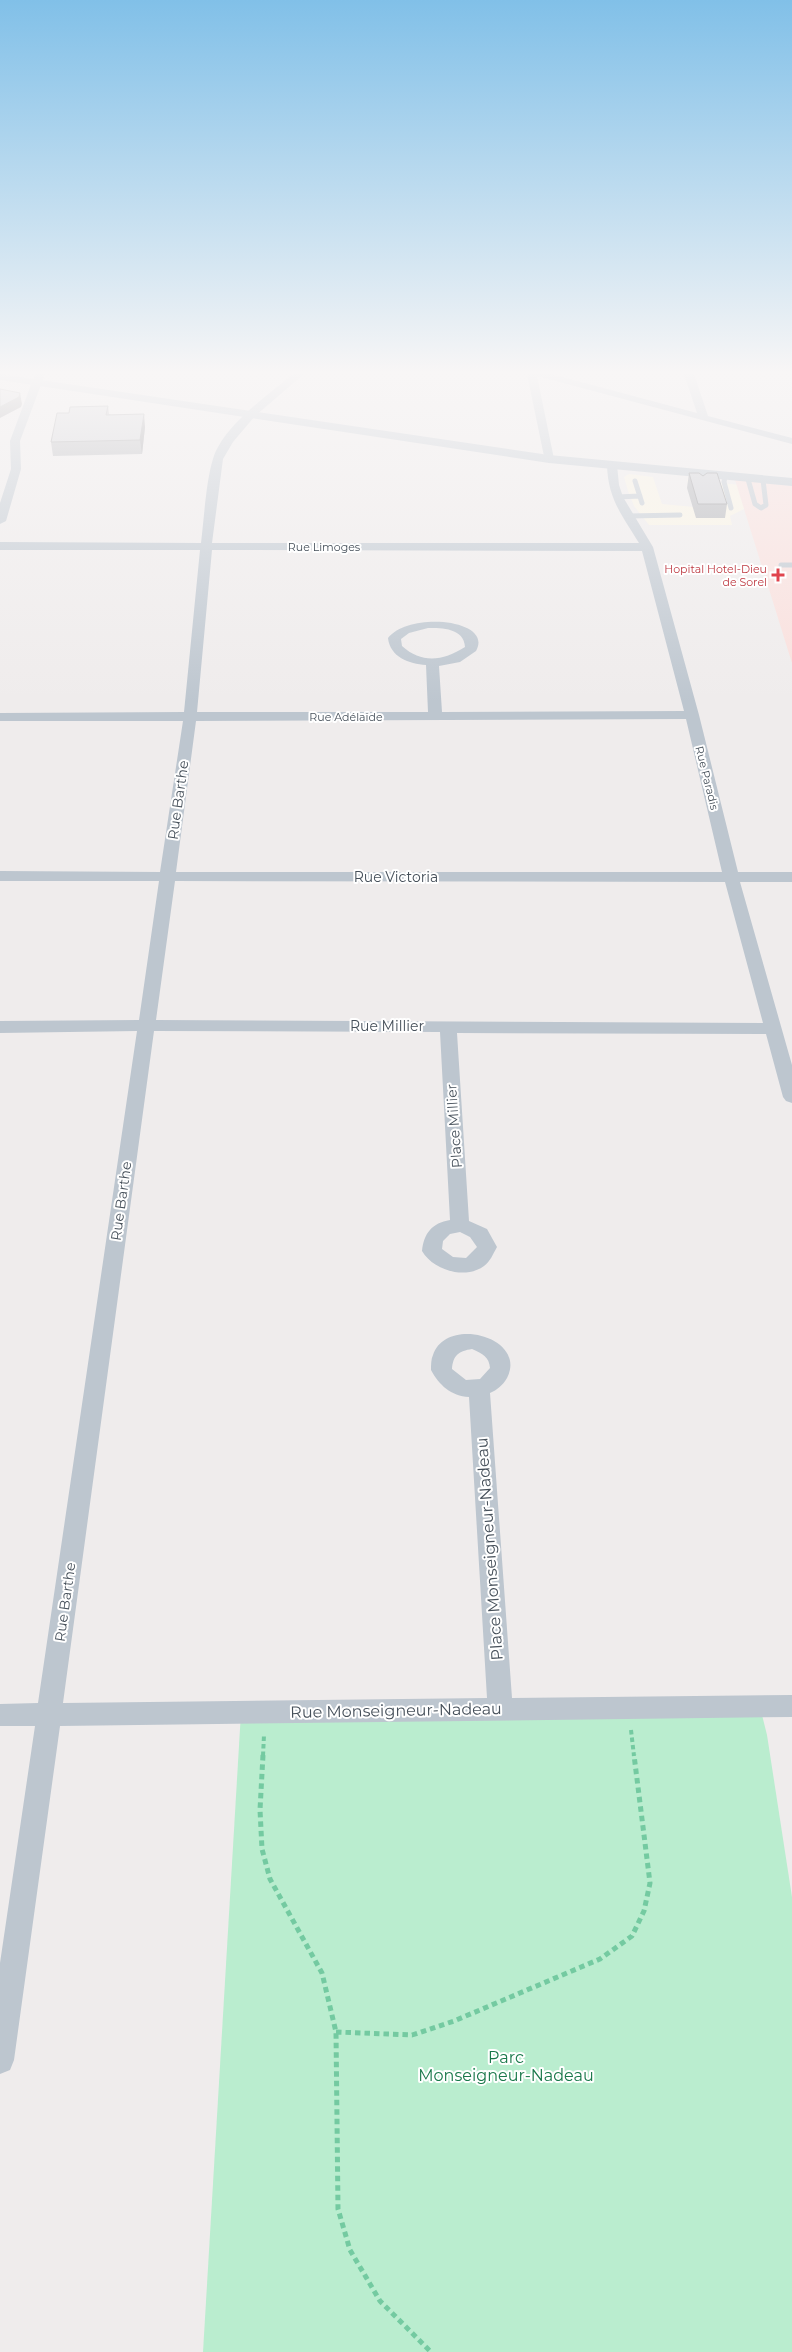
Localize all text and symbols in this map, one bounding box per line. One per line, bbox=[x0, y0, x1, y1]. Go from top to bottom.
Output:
street label: Rue Limoges bbox=[288, 540, 361, 554]
place label: Hopital Hotel-Dieu de Sorel bbox=[664, 562, 767, 589]
marker: Hopital Hotel-Dieu de Sorel bbox=[771, 568, 785, 582]
street label: Rue Adélaïde bbox=[309, 710, 383, 724]
street label: Rue Paradis bbox=[692, 745, 722, 812]
street label: Rue Barthe bbox=[164, 759, 192, 841]
street label: Rue Victoria bbox=[354, 868, 438, 886]
street label: Rue Millier bbox=[350, 1017, 424, 1035]
street label: Place Millier bbox=[442, 1083, 466, 1169]
street label: Rue Barthe bbox=[107, 1160, 135, 1242]
street label: Place Monseigneur-Nadeau bbox=[472, 1437, 507, 1661]
street label: Rue Barthe bbox=[51, 1561, 79, 1643]
street label: Rue Monseigneur-Nadeau bbox=[290, 1699, 502, 1722]
park label: Parc Monseigneur-Nadeau bbox=[418, 2048, 594, 2085]

